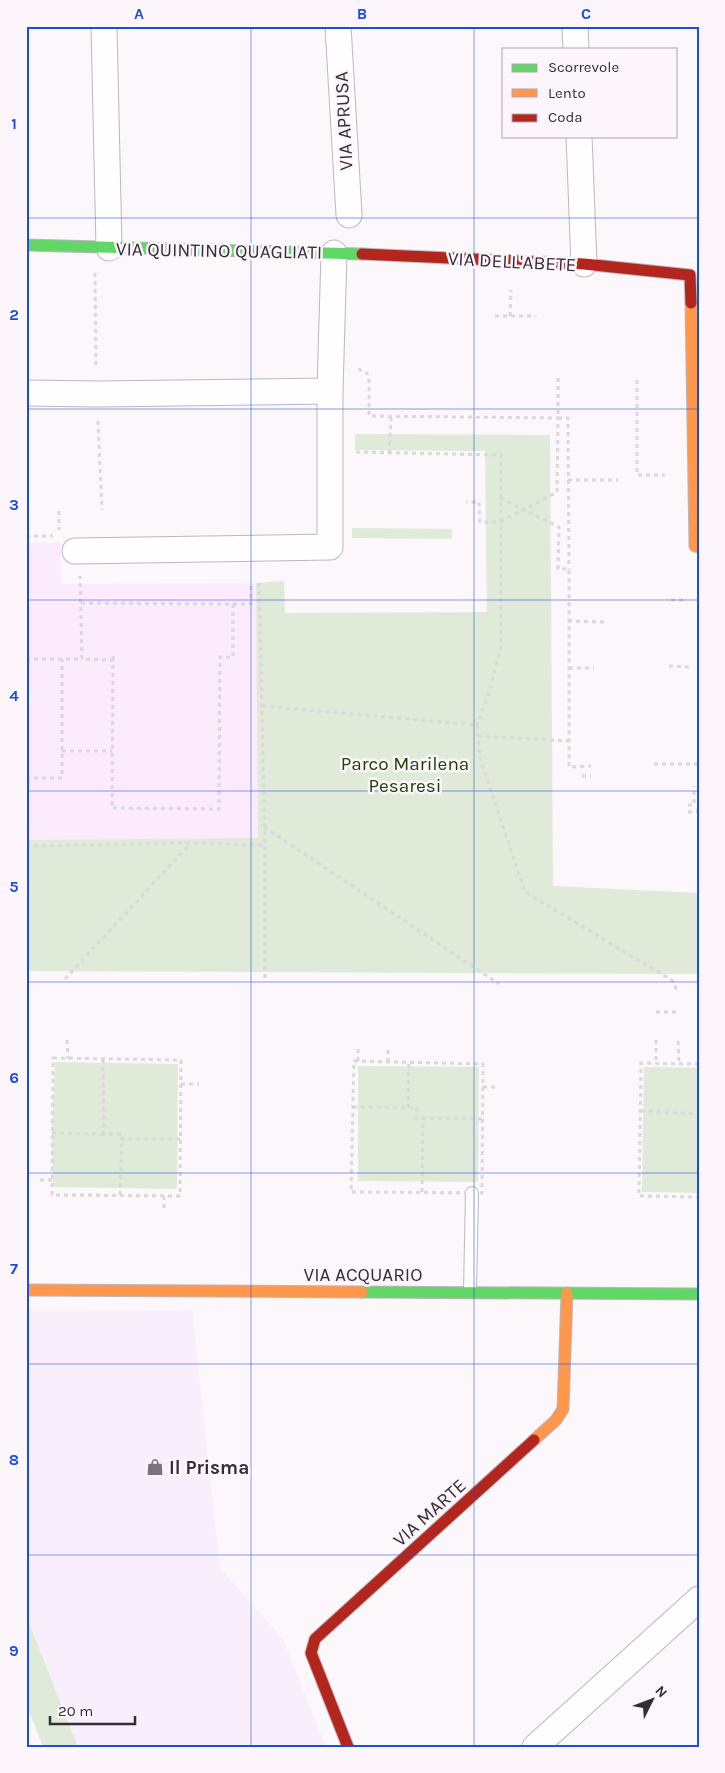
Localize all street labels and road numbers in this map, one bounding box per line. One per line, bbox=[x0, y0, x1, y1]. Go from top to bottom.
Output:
street label: VIA APRUSA bbox=[330, 71, 358, 171]
street label: VIA QUINTINO QUAGLIATI bbox=[116, 238, 322, 264]
street label: VIA DELL'ABETE bbox=[447, 248, 577, 276]
street label: VIA ACQUARIO bbox=[304, 1264, 422, 1286]
street label: VIA MARTE bbox=[389, 1474, 471, 1551]

